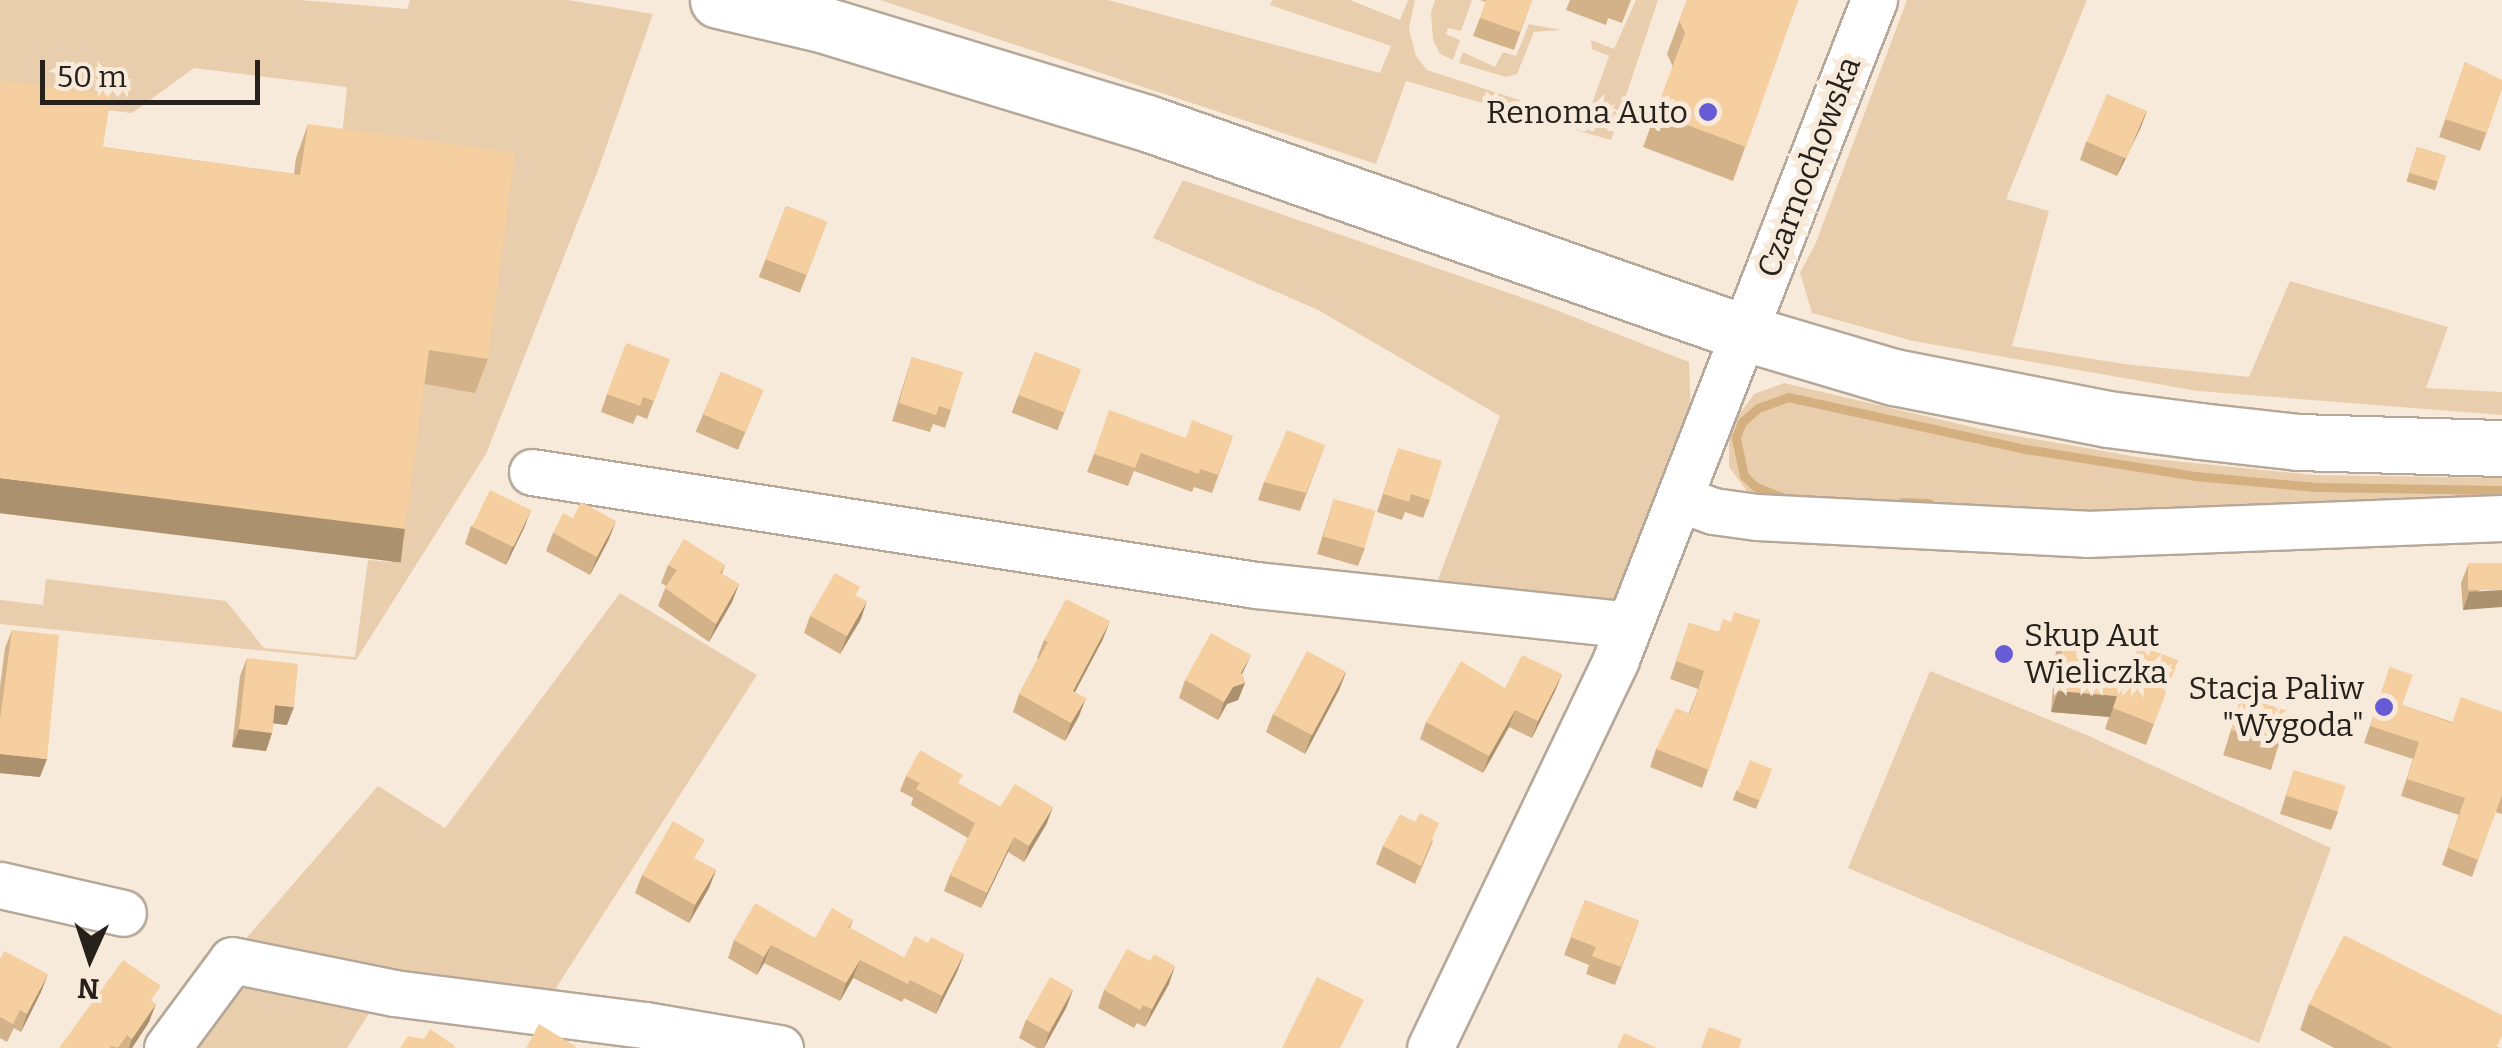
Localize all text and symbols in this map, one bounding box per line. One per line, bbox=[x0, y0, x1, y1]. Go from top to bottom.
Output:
scale bar bbox=[45, 40, 265, 102]
street label: Czarnochowska bbox=[1749, 51, 1869, 283]
text: 50 m bbox=[57, 59, 127, 95]
place label: Renoma Auto bbox=[1486, 93, 1688, 131]
marker: Renoma Auto bbox=[1697, 101, 1719, 123]
place label: Skup Aut Wieliczka bbox=[2024, 617, 2168, 692]
marker: Skup Aut Wieliczka bbox=[1993, 643, 2015, 665]
place label: Stacja Paliw "Wygoda" bbox=[2188, 670, 2364, 745]
marker: Stacja Paliw "Wygoda" bbox=[2373, 696, 2395, 718]
north arrow bbox=[40, 908, 140, 1008]
text: N bbox=[77, 971, 100, 1006]

